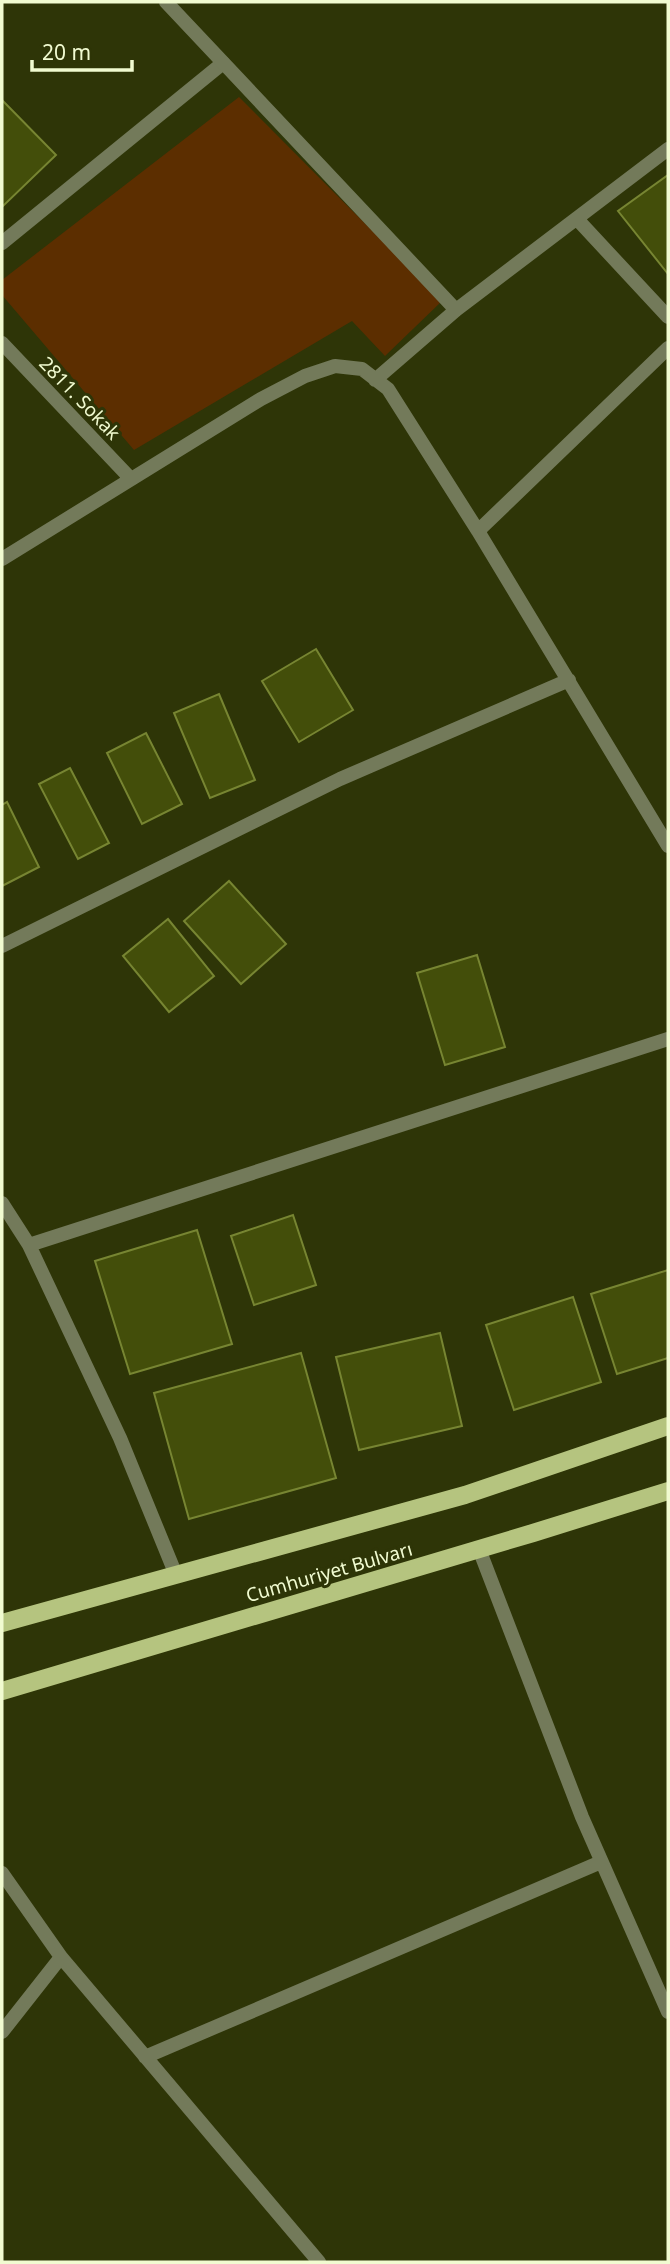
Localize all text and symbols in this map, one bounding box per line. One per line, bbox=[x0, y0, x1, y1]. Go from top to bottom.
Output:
scale bar bbox=[32, 28, 131, 72]
text: 20 m bbox=[42, 38, 91, 66]
street label: 2811. Sokak bbox=[34, 351, 126, 445]
street label: Cumhuriyet Bulvarı bbox=[243, 1536, 415, 1608]

